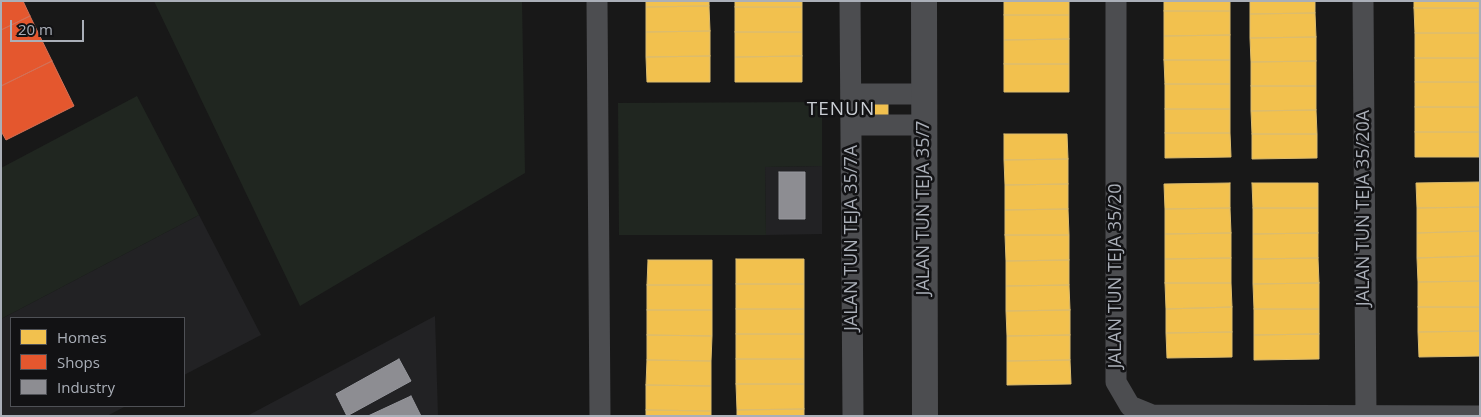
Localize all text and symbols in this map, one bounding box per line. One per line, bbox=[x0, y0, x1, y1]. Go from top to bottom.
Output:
scale bar bbox=[12, 10, 86, 42]
text: 20 m bbox=[18, 19, 53, 39]
district label: TENUN bbox=[806, 99, 876, 121]
street label: JALAN TUN TEJA 35/20A bbox=[1353, 110, 1375, 306]
street label: JALAN TUN TEJA 35/7 bbox=[913, 121, 935, 295]
street label: JALAN TUN TEJA 35/7A bbox=[841, 145, 863, 331]
street label: JALAN TUN TEJA 35/20 bbox=[1105, 183, 1127, 369]
legend bbox=[10, 317, 185, 407]
text: Homes bbox=[57, 327, 107, 347]
text: Shops bbox=[57, 352, 100, 372]
text: Industry bbox=[57, 377, 115, 397]

